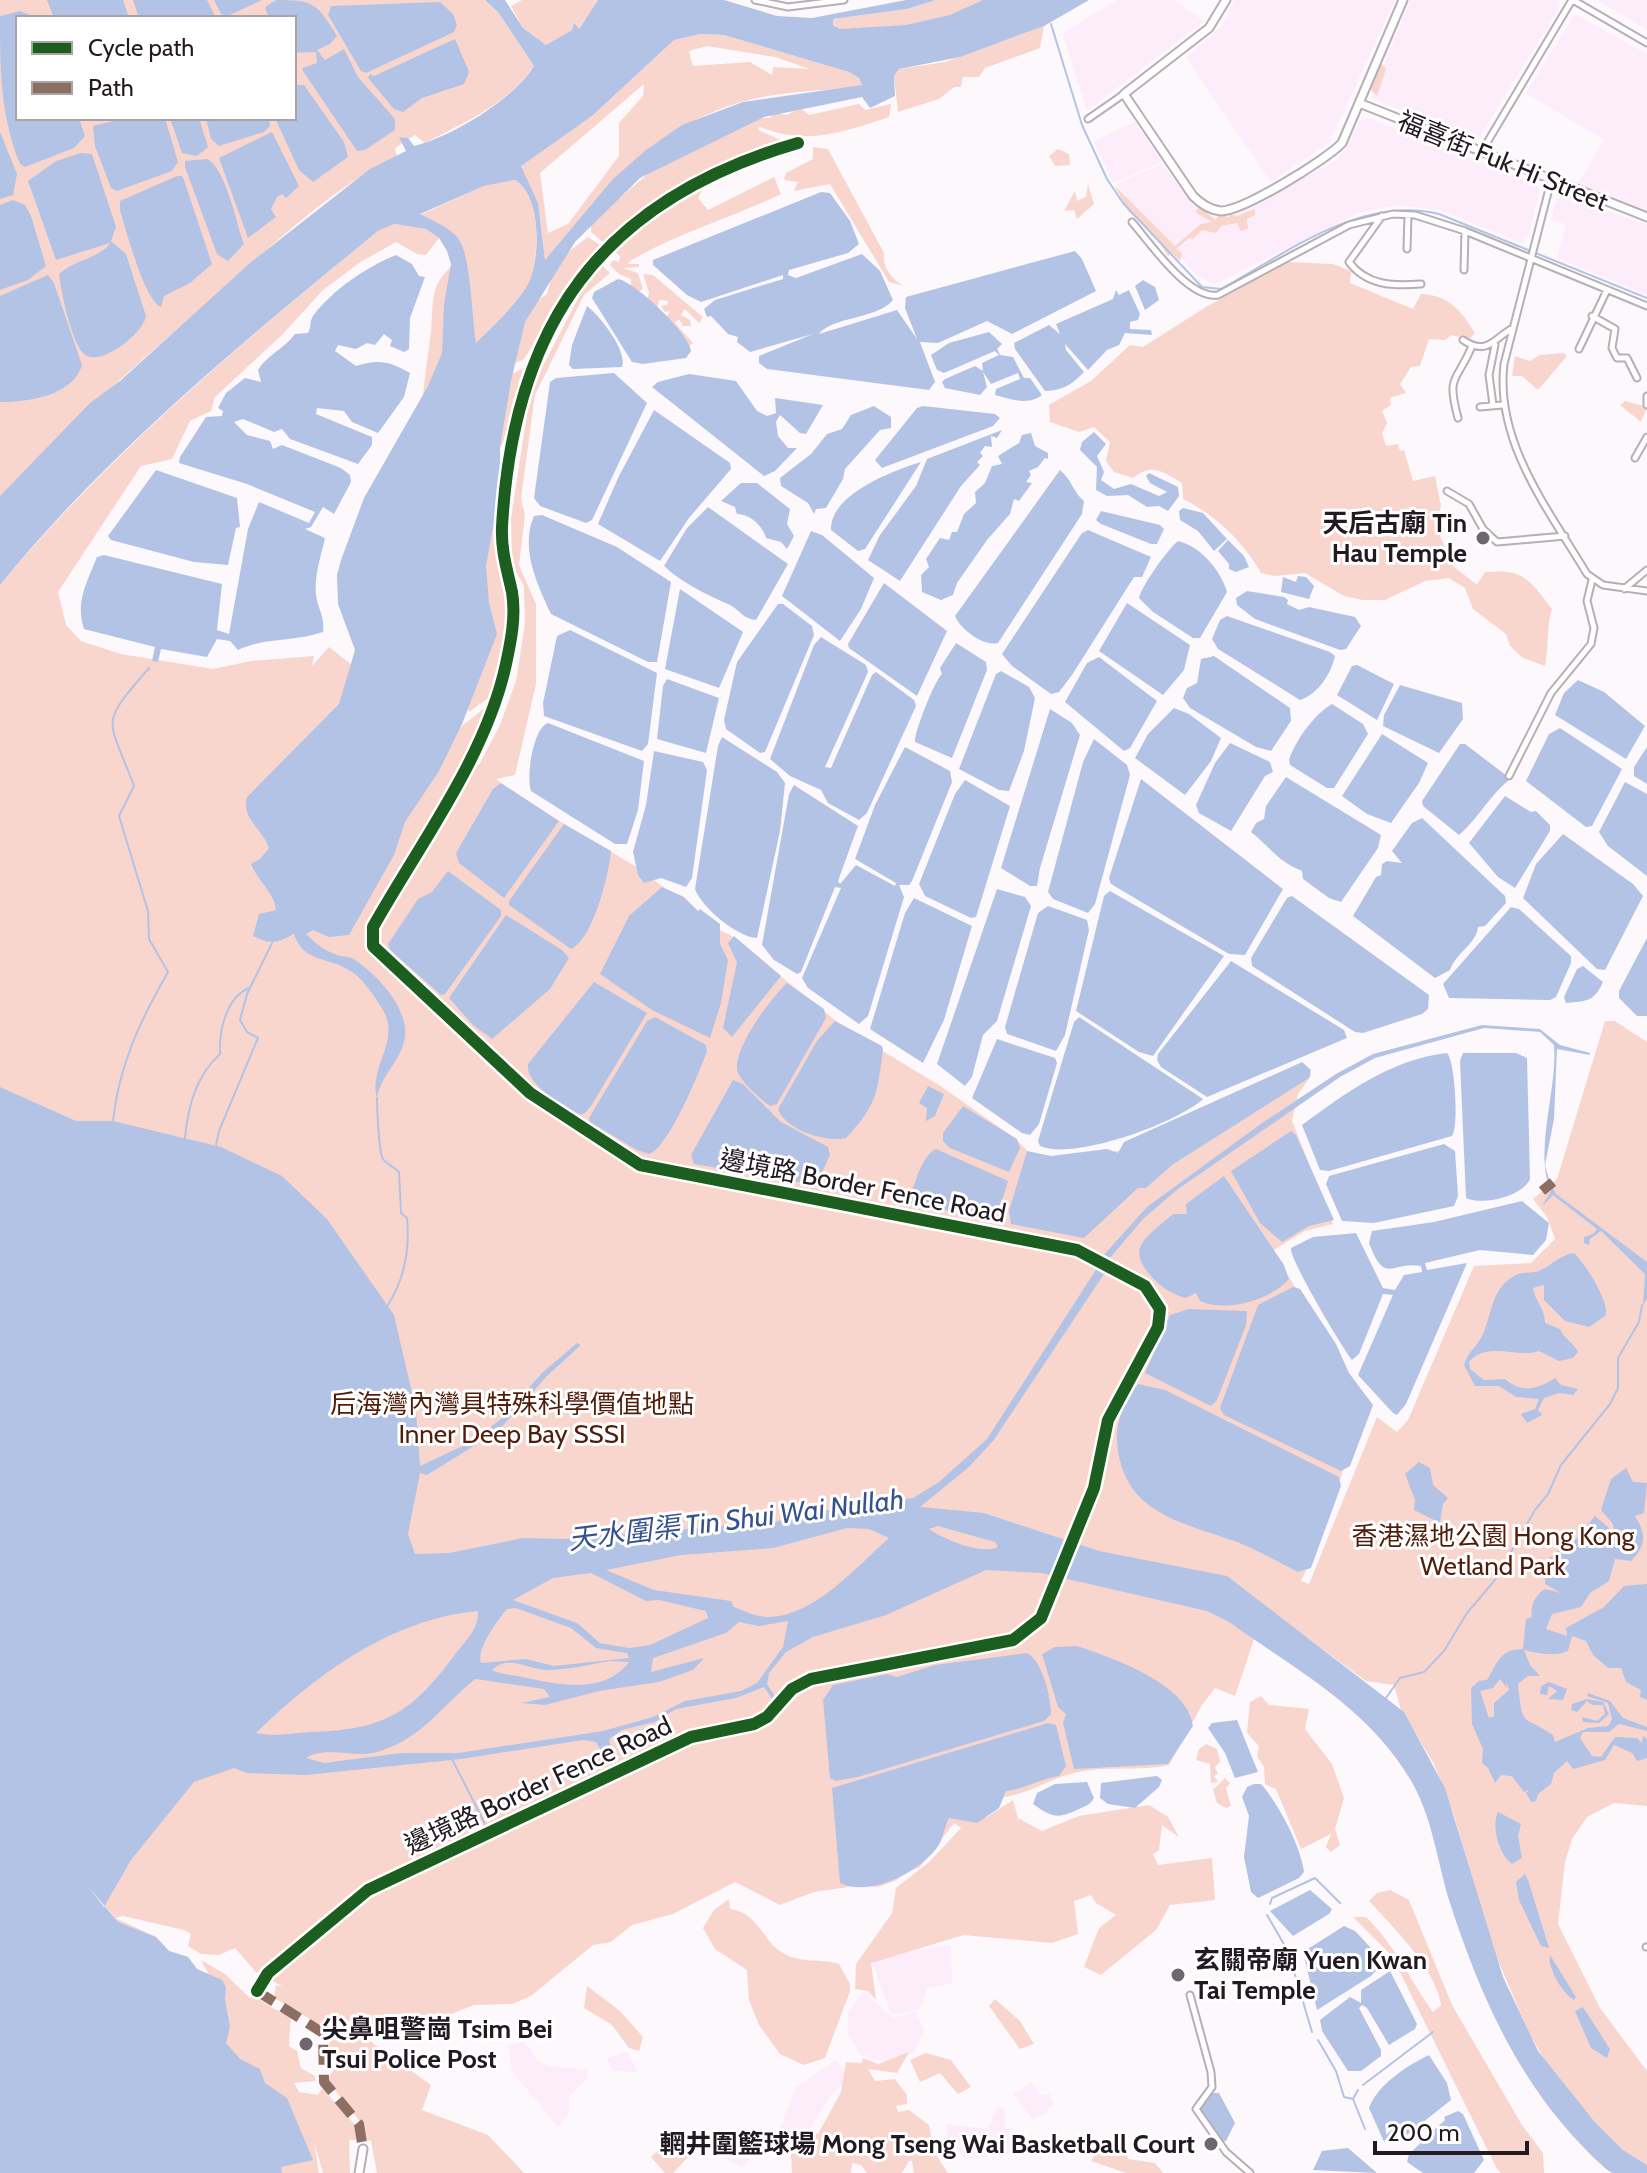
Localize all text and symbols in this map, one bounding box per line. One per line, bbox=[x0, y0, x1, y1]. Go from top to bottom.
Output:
legend bbox=[16, 16, 296, 120]
text: Cycle path bbox=[88, 33, 194, 62]
text: Path bbox=[88, 73, 134, 102]
street label: 福喜街 Fuk Hi Street bbox=[1393, 104, 1613, 218]
place label: 天后古廟 Tin Hau Temple bbox=[1322, 507, 1467, 569]
marker: 天后古廟 Tin Hau Temple bbox=[1474, 529, 1492, 547]
street label: 邊境路 Border Fence Road bbox=[717, 1143, 1009, 1229]
park label: 后海灣內灣具特殊科學價值地點 Inner Deep Bay SSSI bbox=[330, 1388, 694, 1450]
water label: 天水圍渠 Tin Shui Wai Nullah bbox=[566, 1482, 906, 1556]
park label: 香港濕地公園 Hong Kong Wetland Park bbox=[1351, 1520, 1636, 1582]
street label: 邊境路 Border Fence Road bbox=[399, 1709, 677, 1861]
place label: 玄關帝廟 Yuen Kwan Tai Temple bbox=[1194, 1944, 1427, 2006]
marker: 玄關帝廟 Yuen Kwan Tai Temple bbox=[1169, 1966, 1187, 1984]
place label: 尖鼻咀警崗 Tsim Bei Tsui Police Post bbox=[322, 2013, 553, 2075]
marker: 尖鼻咀警崗 Tsim Bei Tsui Police Post bbox=[297, 2035, 315, 2053]
scale bar bbox=[1375, 2105, 1527, 2155]
text: 200 m bbox=[1387, 2118, 1460, 2147]
place label: 輞井圍籃球場 Mong Tseng Wai Basketball Court bbox=[659, 2128, 1195, 2160]
marker: 輞井圍籃球場 Mong Tseng Wai Basketball Court bbox=[1202, 2135, 1220, 2153]

